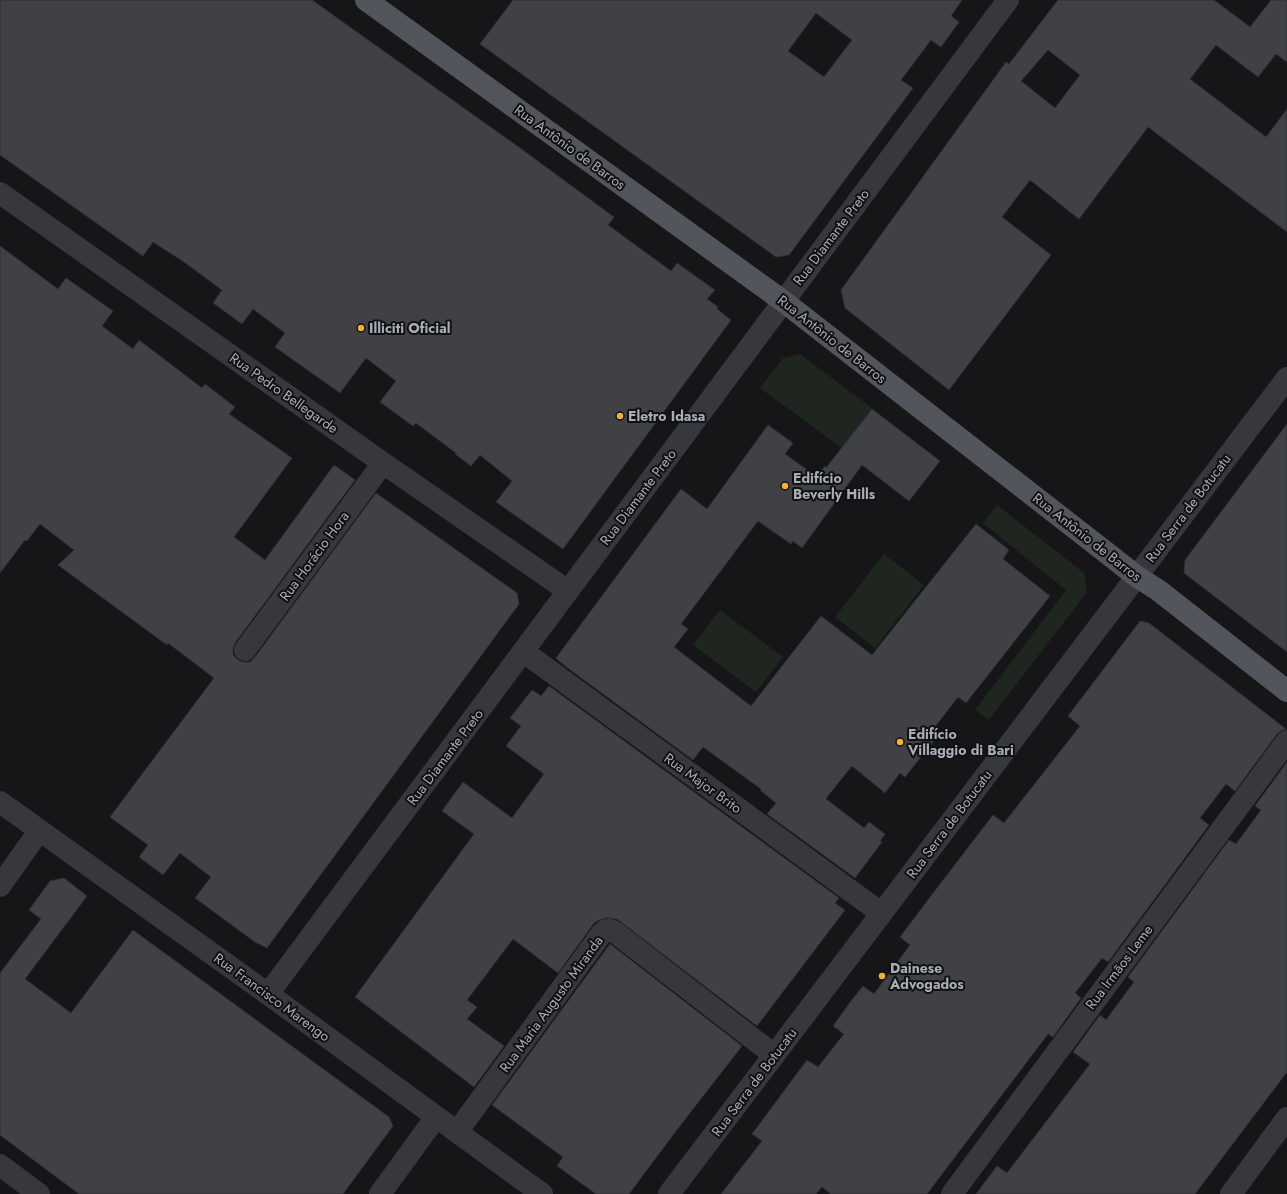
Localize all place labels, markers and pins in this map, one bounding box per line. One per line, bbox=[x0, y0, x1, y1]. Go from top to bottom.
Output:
place label: Illiciti Oficial bbox=[369, 318, 450, 338]
marker: Illiciti Oficial bbox=[356, 323, 366, 333]
place label: Eletro Idasa bbox=[628, 406, 705, 426]
marker: Eletro Idasa bbox=[615, 411, 625, 421]
place label: Edifício Beverly Hills bbox=[793, 468, 876, 504]
marker: Edifício Beverly Hills bbox=[780, 481, 790, 491]
place label: Edifício Villaggio di Bari bbox=[907, 724, 1014, 760]
marker: Edifício Villaggio di Bari bbox=[895, 737, 905, 747]
place label: Dainese Advogados bbox=[889, 958, 964, 994]
marker: Dainese Advogados bbox=[877, 971, 887, 981]

